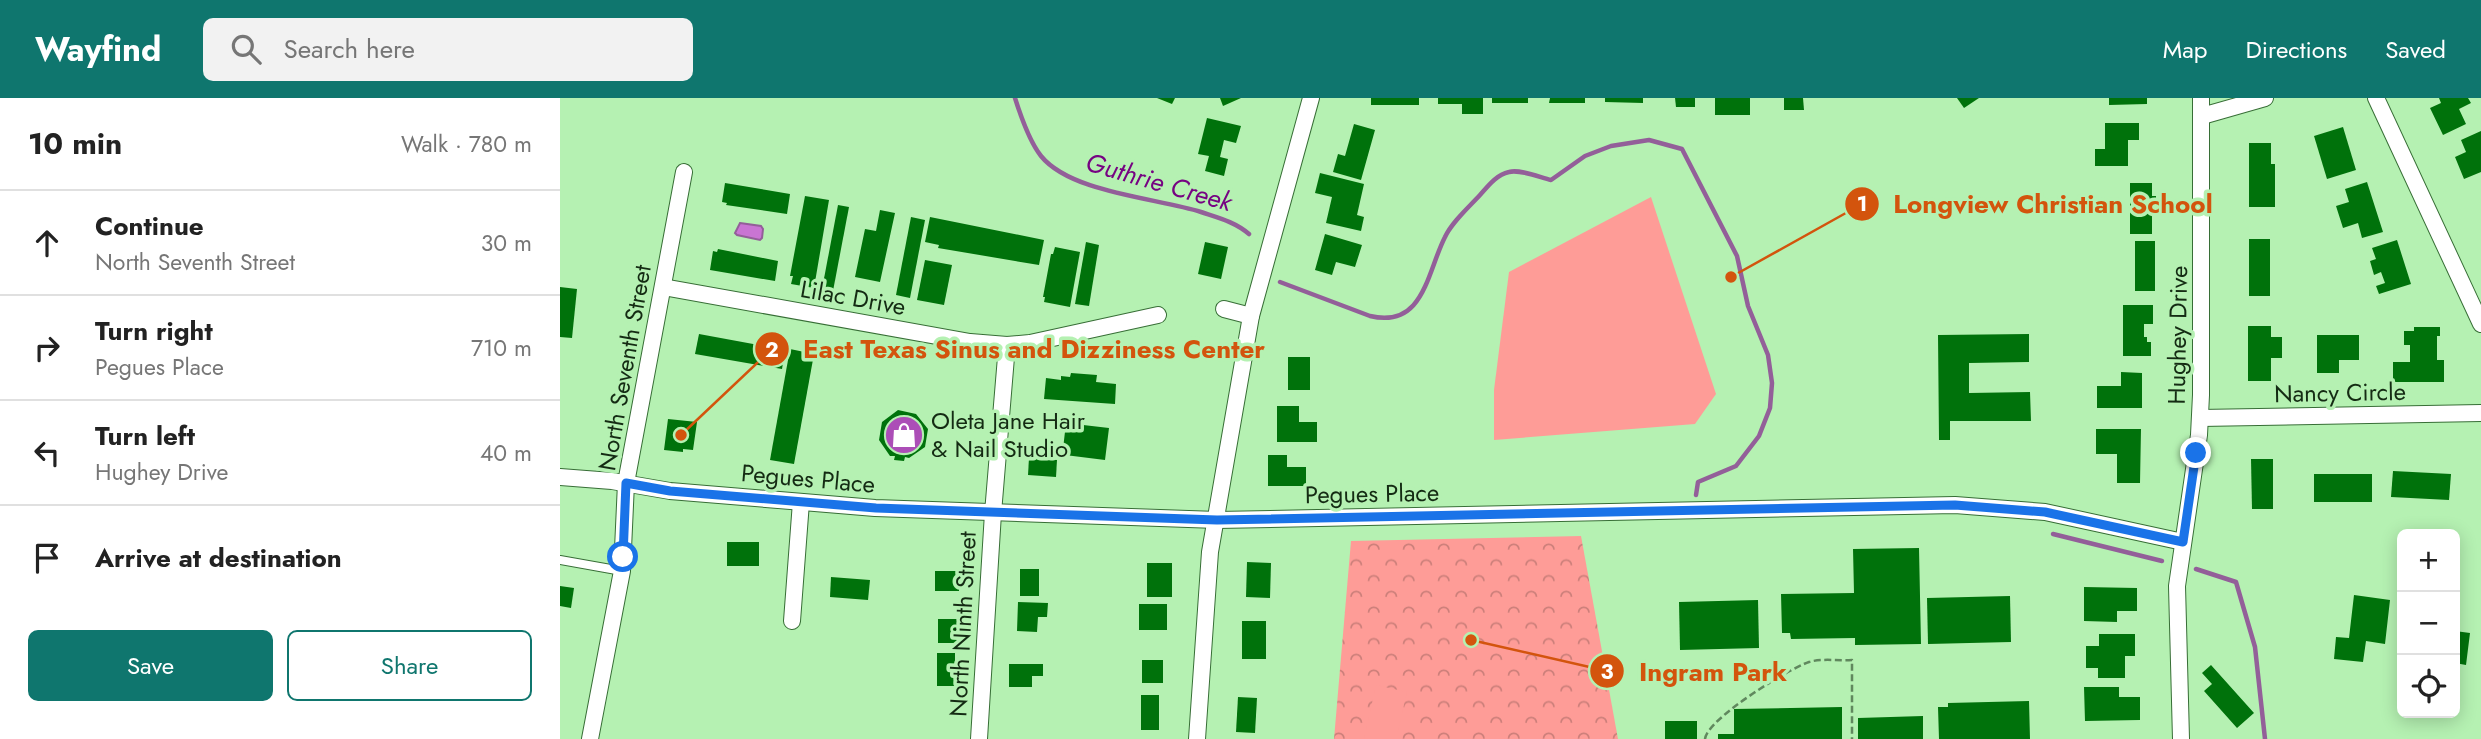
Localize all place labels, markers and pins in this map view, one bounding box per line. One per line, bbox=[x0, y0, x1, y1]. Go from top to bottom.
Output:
callout: Longview Christian School bbox=[1845, 180, 2227, 227]
callout: East Texas Sinus and Dizziness Center bbox=[754, 326, 1279, 373]
place label: Oleta Jane Hair & Nail Studio bbox=[931, 403, 1086, 466]
shop icon: Oleta Jane Hair & Nail Studio bbox=[883, 414, 925, 456]
callout: Ingram Park bbox=[1590, 648, 1801, 695]

